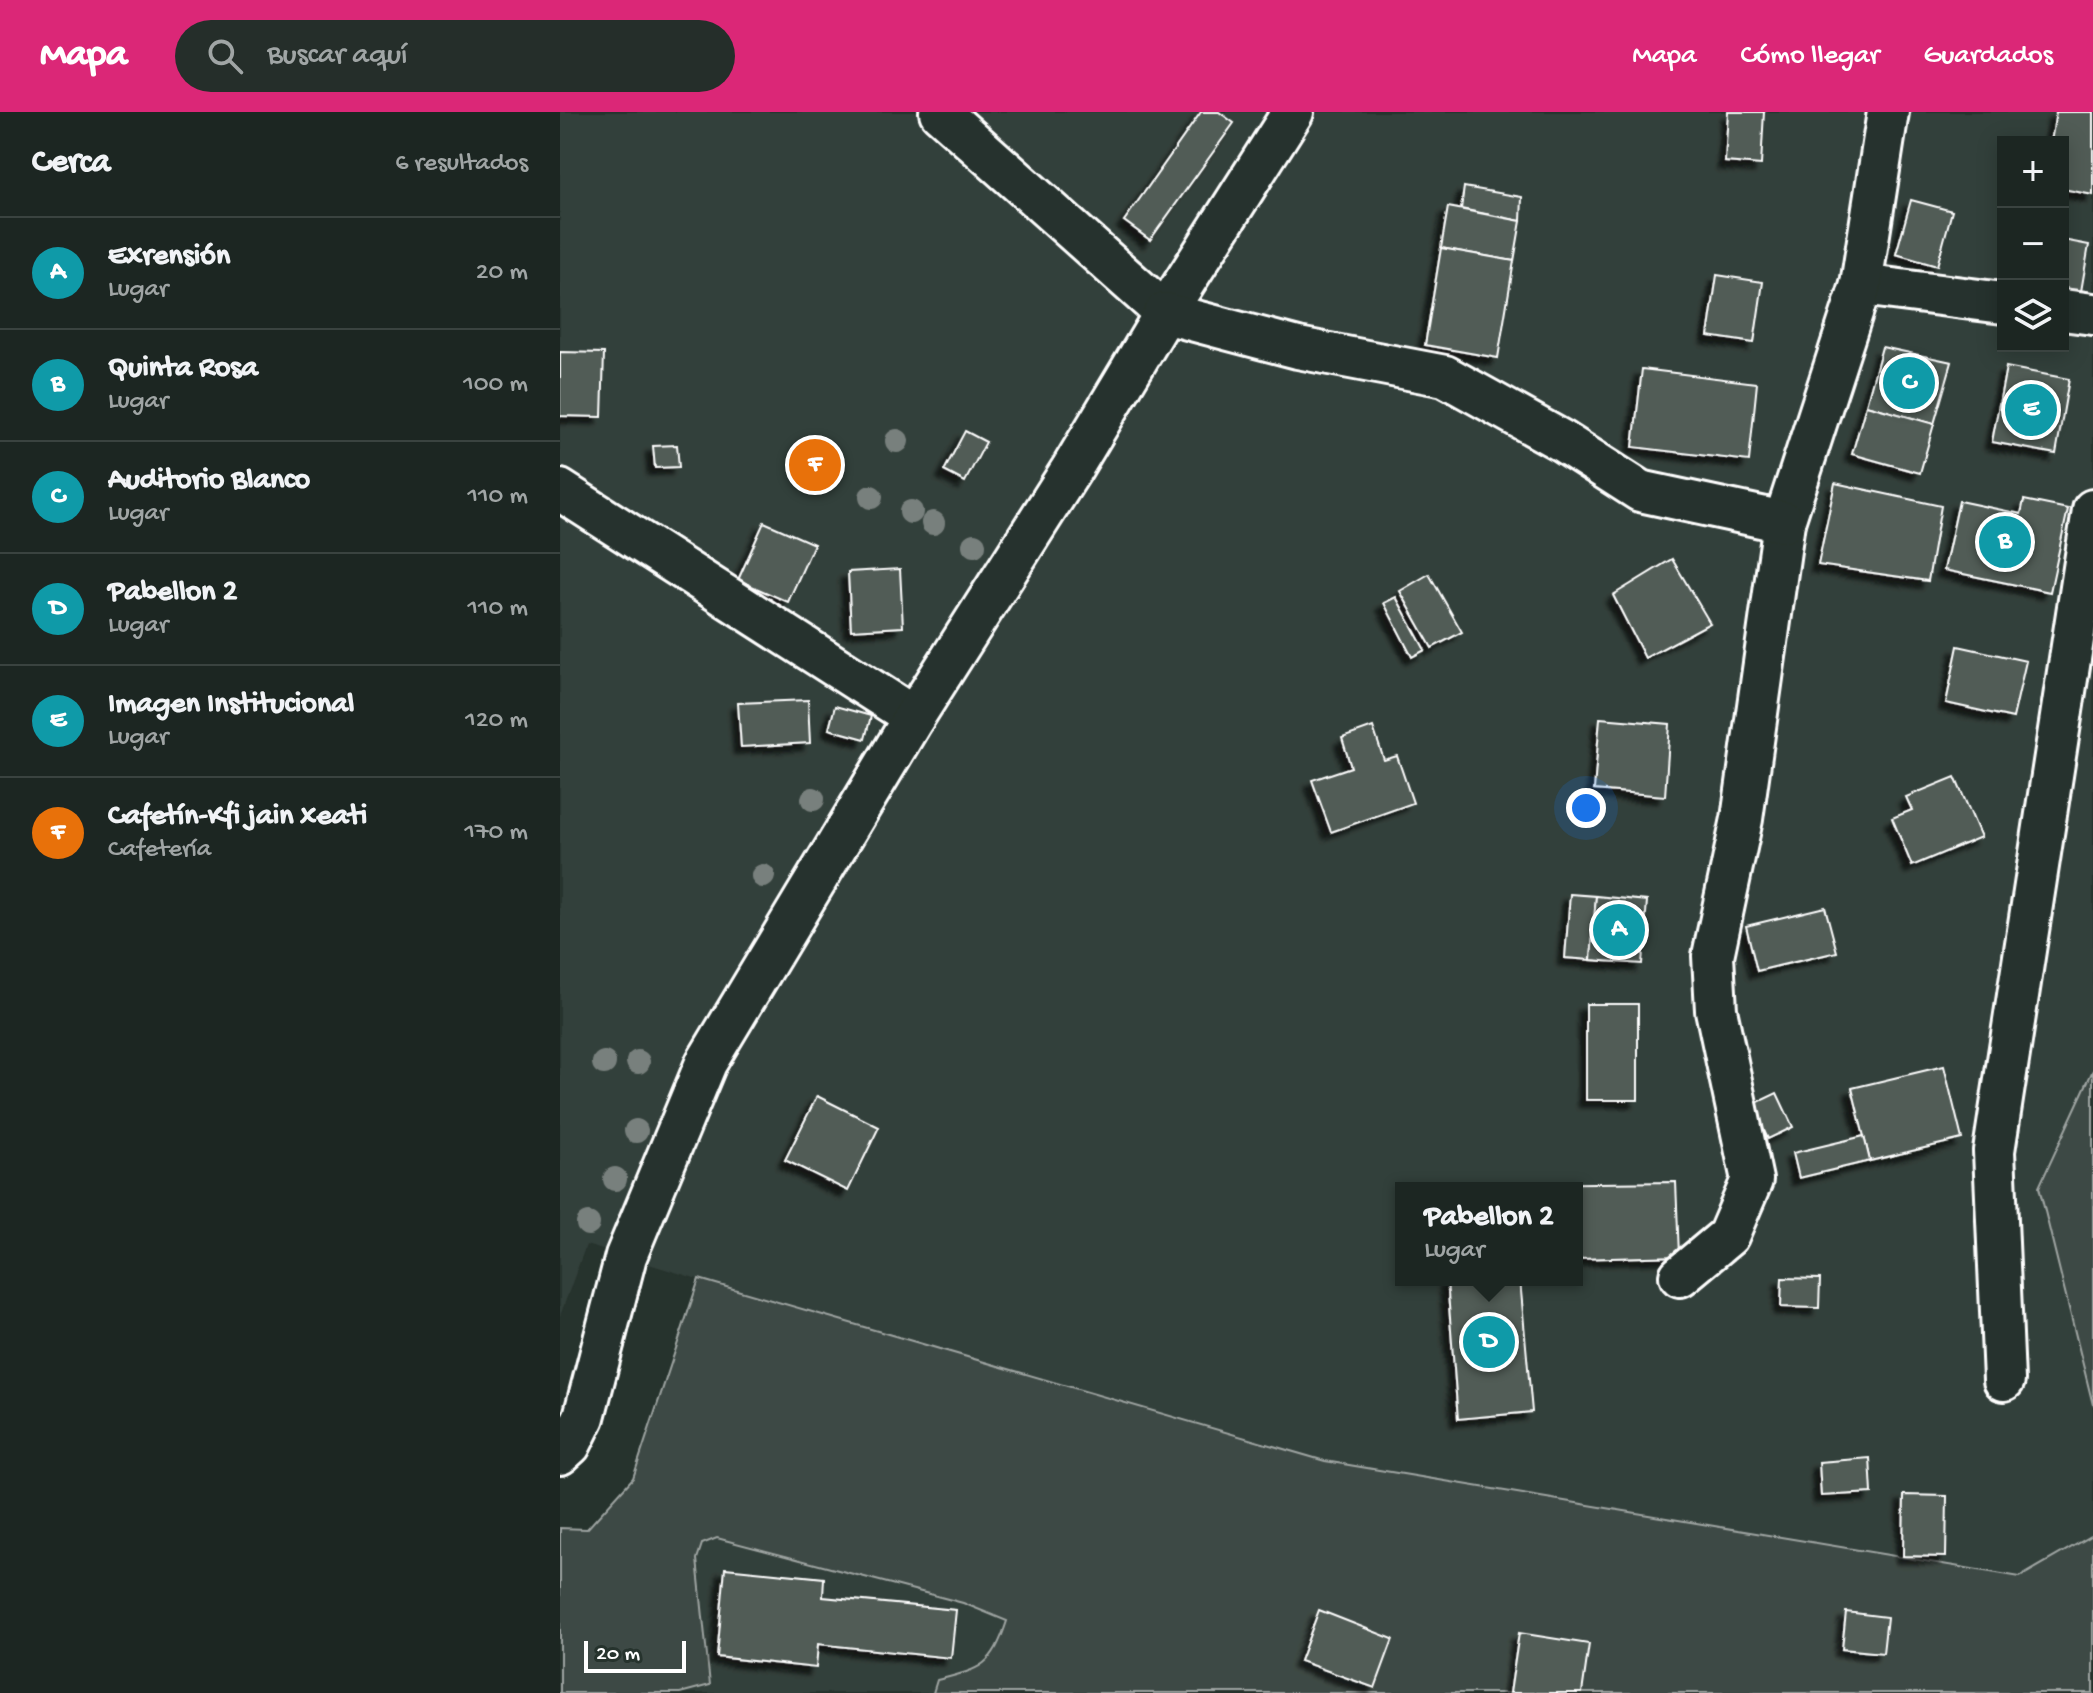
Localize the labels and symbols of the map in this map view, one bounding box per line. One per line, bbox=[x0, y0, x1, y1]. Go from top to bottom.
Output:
pin: C bbox=[1883, 353, 1935, 413]
pin: E bbox=[2005, 380, 2057, 440]
pin: F bbox=[789, 435, 841, 495]
pin: B bbox=[1979, 512, 2031, 572]
your location bbox=[1566, 788, 1606, 828]
pin: A bbox=[1593, 900, 1645, 960]
pin: D bbox=[1463, 1312, 1515, 1372]
scale bar bbox=[584, 1637, 686, 1673]

